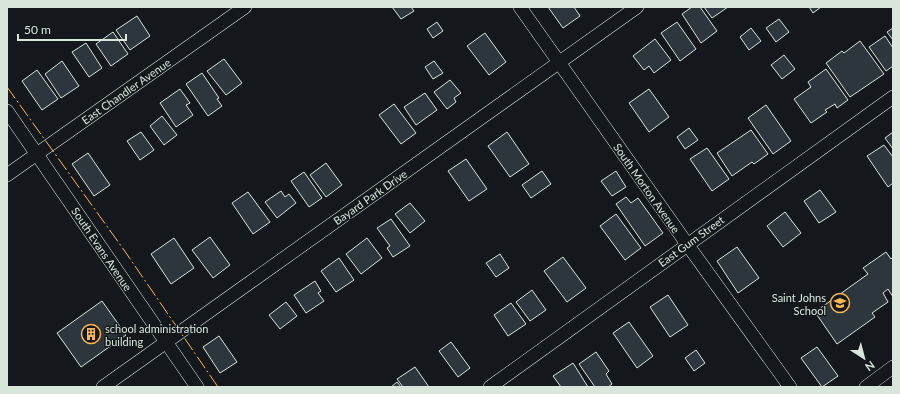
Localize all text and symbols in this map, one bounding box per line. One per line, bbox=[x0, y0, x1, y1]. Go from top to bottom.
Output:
scale bar bbox=[18, 16, 126, 42]
text: 50 m bbox=[24, 22, 51, 37]
street label: East Chandler Avenue bbox=[79, 55, 173, 127]
street label: South Morton Avenue bbox=[611, 141, 683, 236]
street label: Bayard Park Drive bbox=[331, 167, 409, 227]
street label: South Evans Avenue bbox=[69, 205, 135, 293]
street label: East Gum Street bbox=[656, 213, 726, 269]
place label: Saint Johns School bbox=[772, 291, 826, 317]
school or university icon: Saint Johns School bbox=[829, 292, 851, 314]
place label: school administration building bbox=[105, 322, 208, 348]
building icon: school administration building bbox=[80, 323, 102, 345]
north arrow bbox=[844, 338, 884, 378]
text: N bbox=[863, 359, 877, 374]

